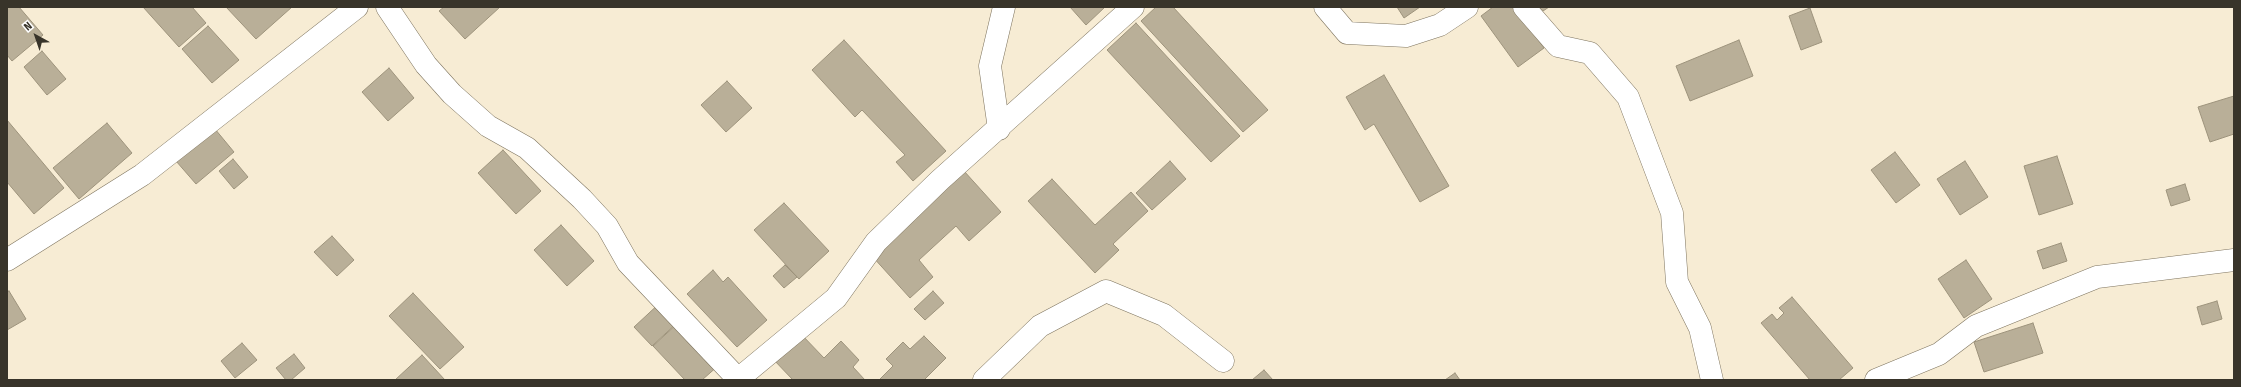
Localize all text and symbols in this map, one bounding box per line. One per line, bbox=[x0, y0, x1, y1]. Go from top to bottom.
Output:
north arrow bbox=[16, 16, 56, 56]
text: N bbox=[21, 19, 35, 34]

